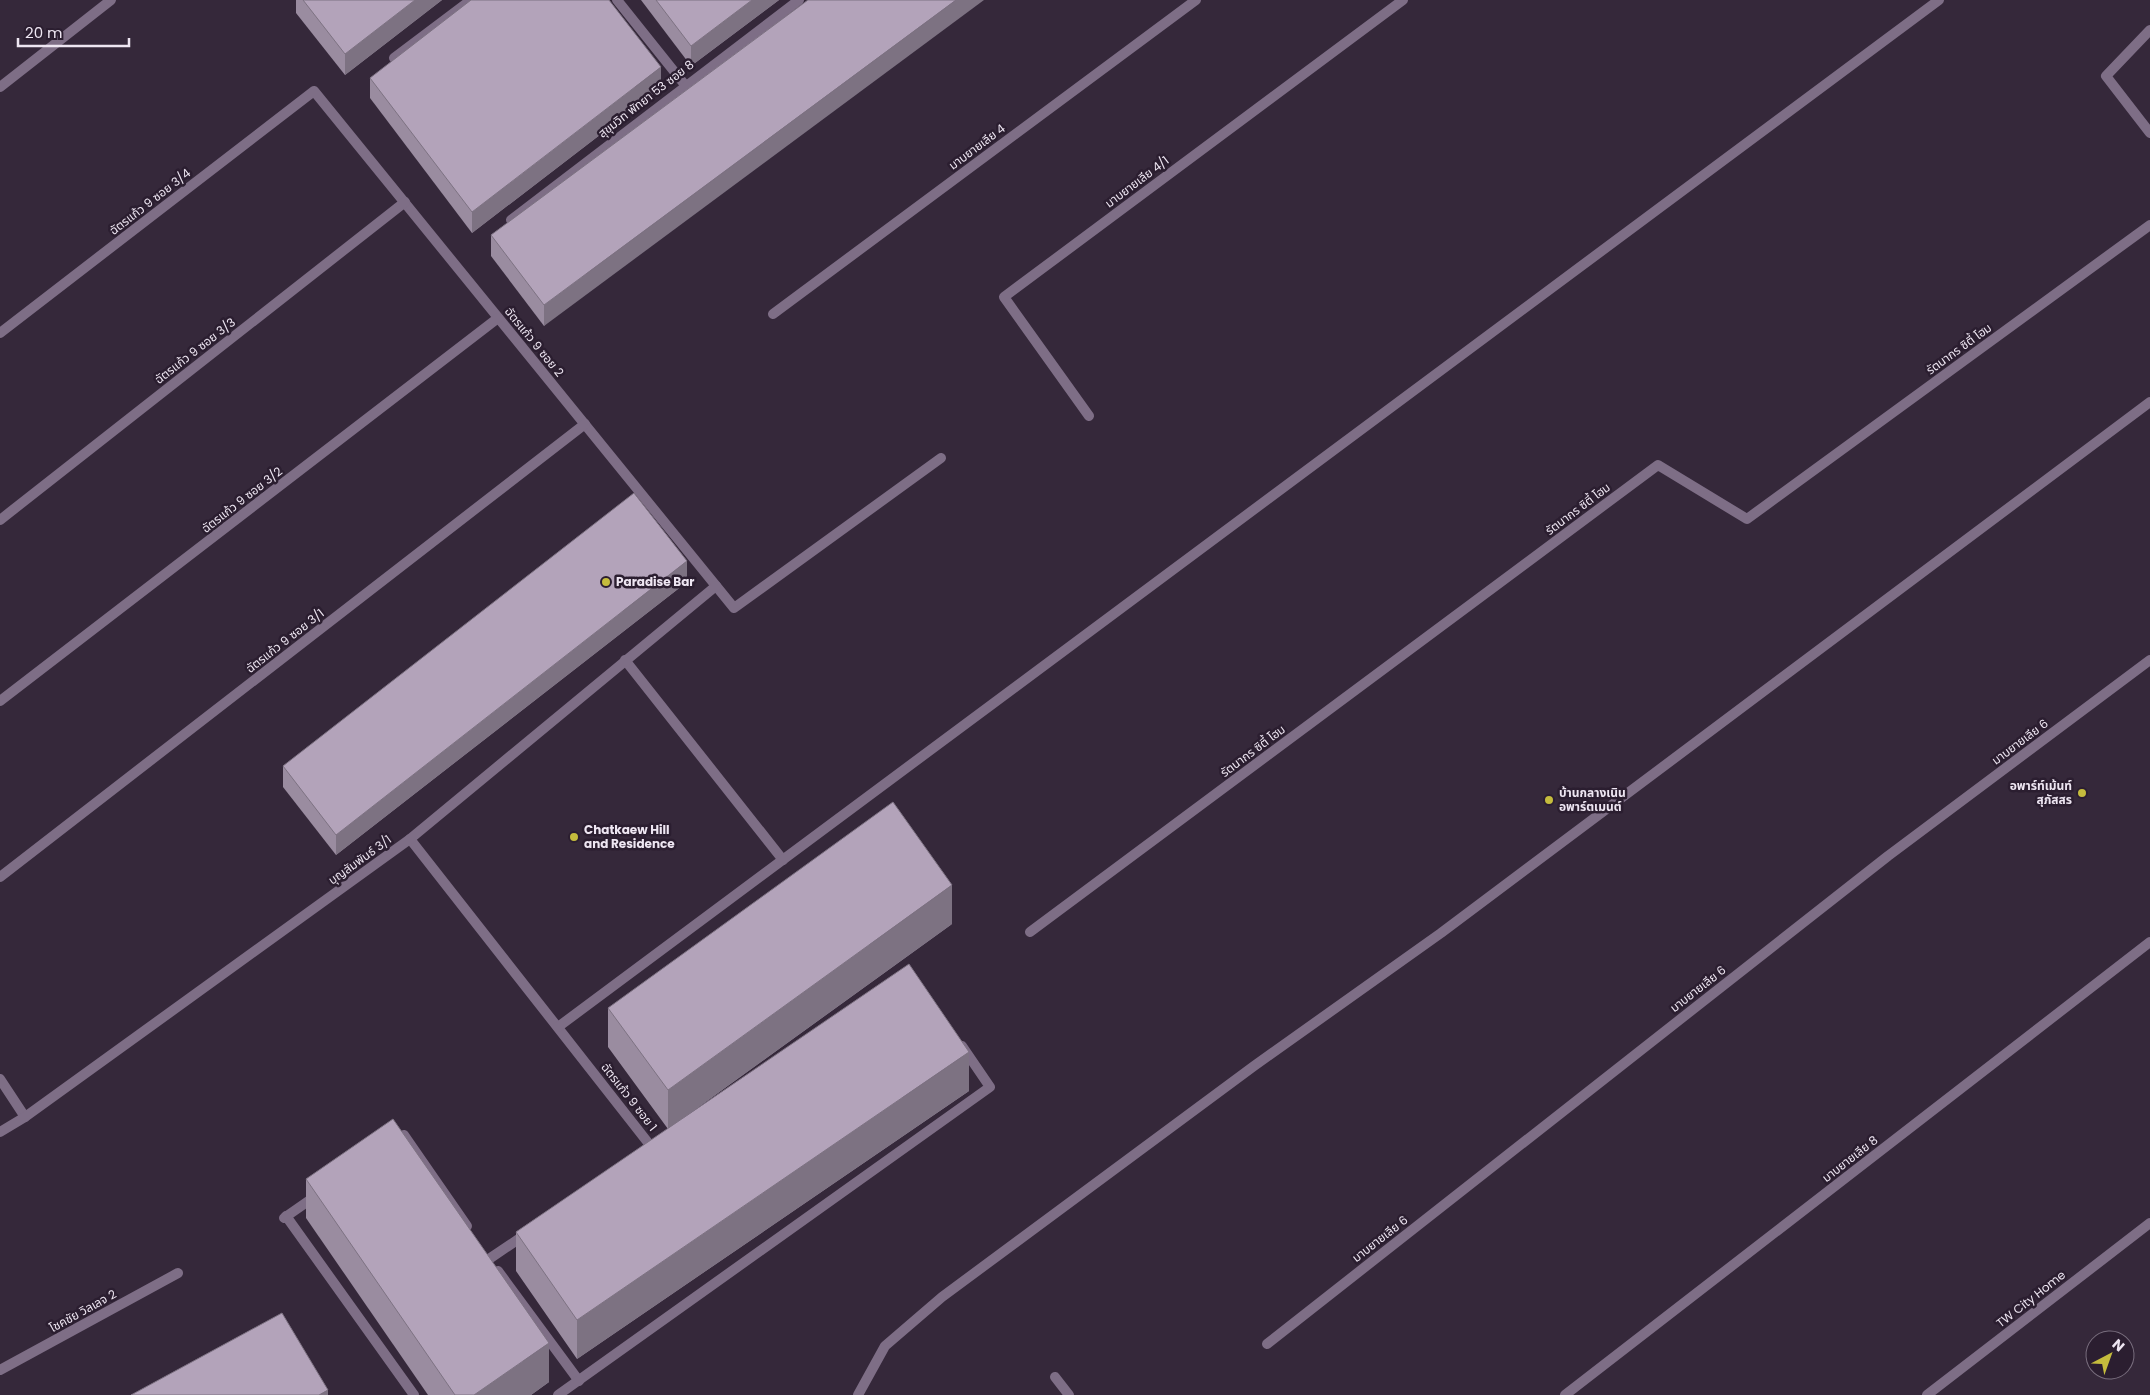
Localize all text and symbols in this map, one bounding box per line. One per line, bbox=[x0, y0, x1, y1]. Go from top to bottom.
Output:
scale bar bbox=[18, 15, 129, 47]
text: 20 m bbox=[25, 22, 63, 43]
street label: สุขุมวิท พัทยา 53 ซอย 8 bbox=[594, 56, 697, 141]
street label: มาบยายเลีย 4 bbox=[945, 119, 1009, 173]
street label: มาบยายเลีย 4/1 bbox=[1101, 152, 1172, 211]
street label: ฉัตรแก้ว 9 ซอย 3/4 bbox=[106, 164, 194, 239]
street label: ฉัตรแก้ว 9 ซอย 2 bbox=[501, 303, 568, 380]
street label: ฉัตรแก้ว 9 ซอย 3/3 bbox=[151, 314, 239, 388]
street label: รัตนากร ซิตี้ โฮม bbox=[1922, 319, 1995, 378]
street label: ฉัตรแก้ว 9 ซอย 3/2 bbox=[198, 463, 286, 537]
street label: รัตนากร ซิตี้ โฮม bbox=[1542, 479, 1614, 539]
place label: Paradise Bar bbox=[616, 573, 694, 590]
marker: Paradise Bar bbox=[600, 576, 612, 588]
street label: ฉัตรแก้ว 9 ซอย 3/1 bbox=[242, 605, 327, 677]
street label: มาบยายเลีย 6 bbox=[1988, 715, 2052, 769]
street label: รัตนากร ซิตี้ โฮม bbox=[1217, 721, 1289, 781]
place label: อพาร์ท์เม้นท์ สุภัสสร bbox=[2010, 777, 2072, 808]
place label: บ้านกลางเนิน อพาร์ตเมนต์ bbox=[1559, 784, 1626, 815]
marker: อพาร์ท์เม้นท์ สุภัสสร bbox=[2076, 787, 2088, 799]
marker: บ้านกลางเนิน อพาร์ตเมนต์ bbox=[1543, 794, 1555, 806]
place label: Chatkaew Hill and Residence bbox=[584, 821, 675, 852]
street label: บุญสัมพันธ์ 3/1 bbox=[325, 831, 395, 888]
marker: Chatkaew Hill and Residence bbox=[568, 831, 580, 843]
street label: มาบยายเลีย 6 bbox=[1666, 961, 1729, 1016]
street label: ฉัตรแก้ว 9 ซอย 1 bbox=[597, 1059, 661, 1134]
street label: มาบยายเลีย 8 bbox=[1818, 1131, 1881, 1186]
street label: มาบยายเลีย 6 bbox=[1348, 1211, 1411, 1266]
street label: TW City Home bbox=[1992, 1266, 2069, 1331]
street label: โชคชัย วิลเลจ 2 bbox=[46, 1285, 119, 1336]
north arrow bbox=[2085, 1330, 2135, 1380]
text: N bbox=[2108, 1334, 2129, 1356]

